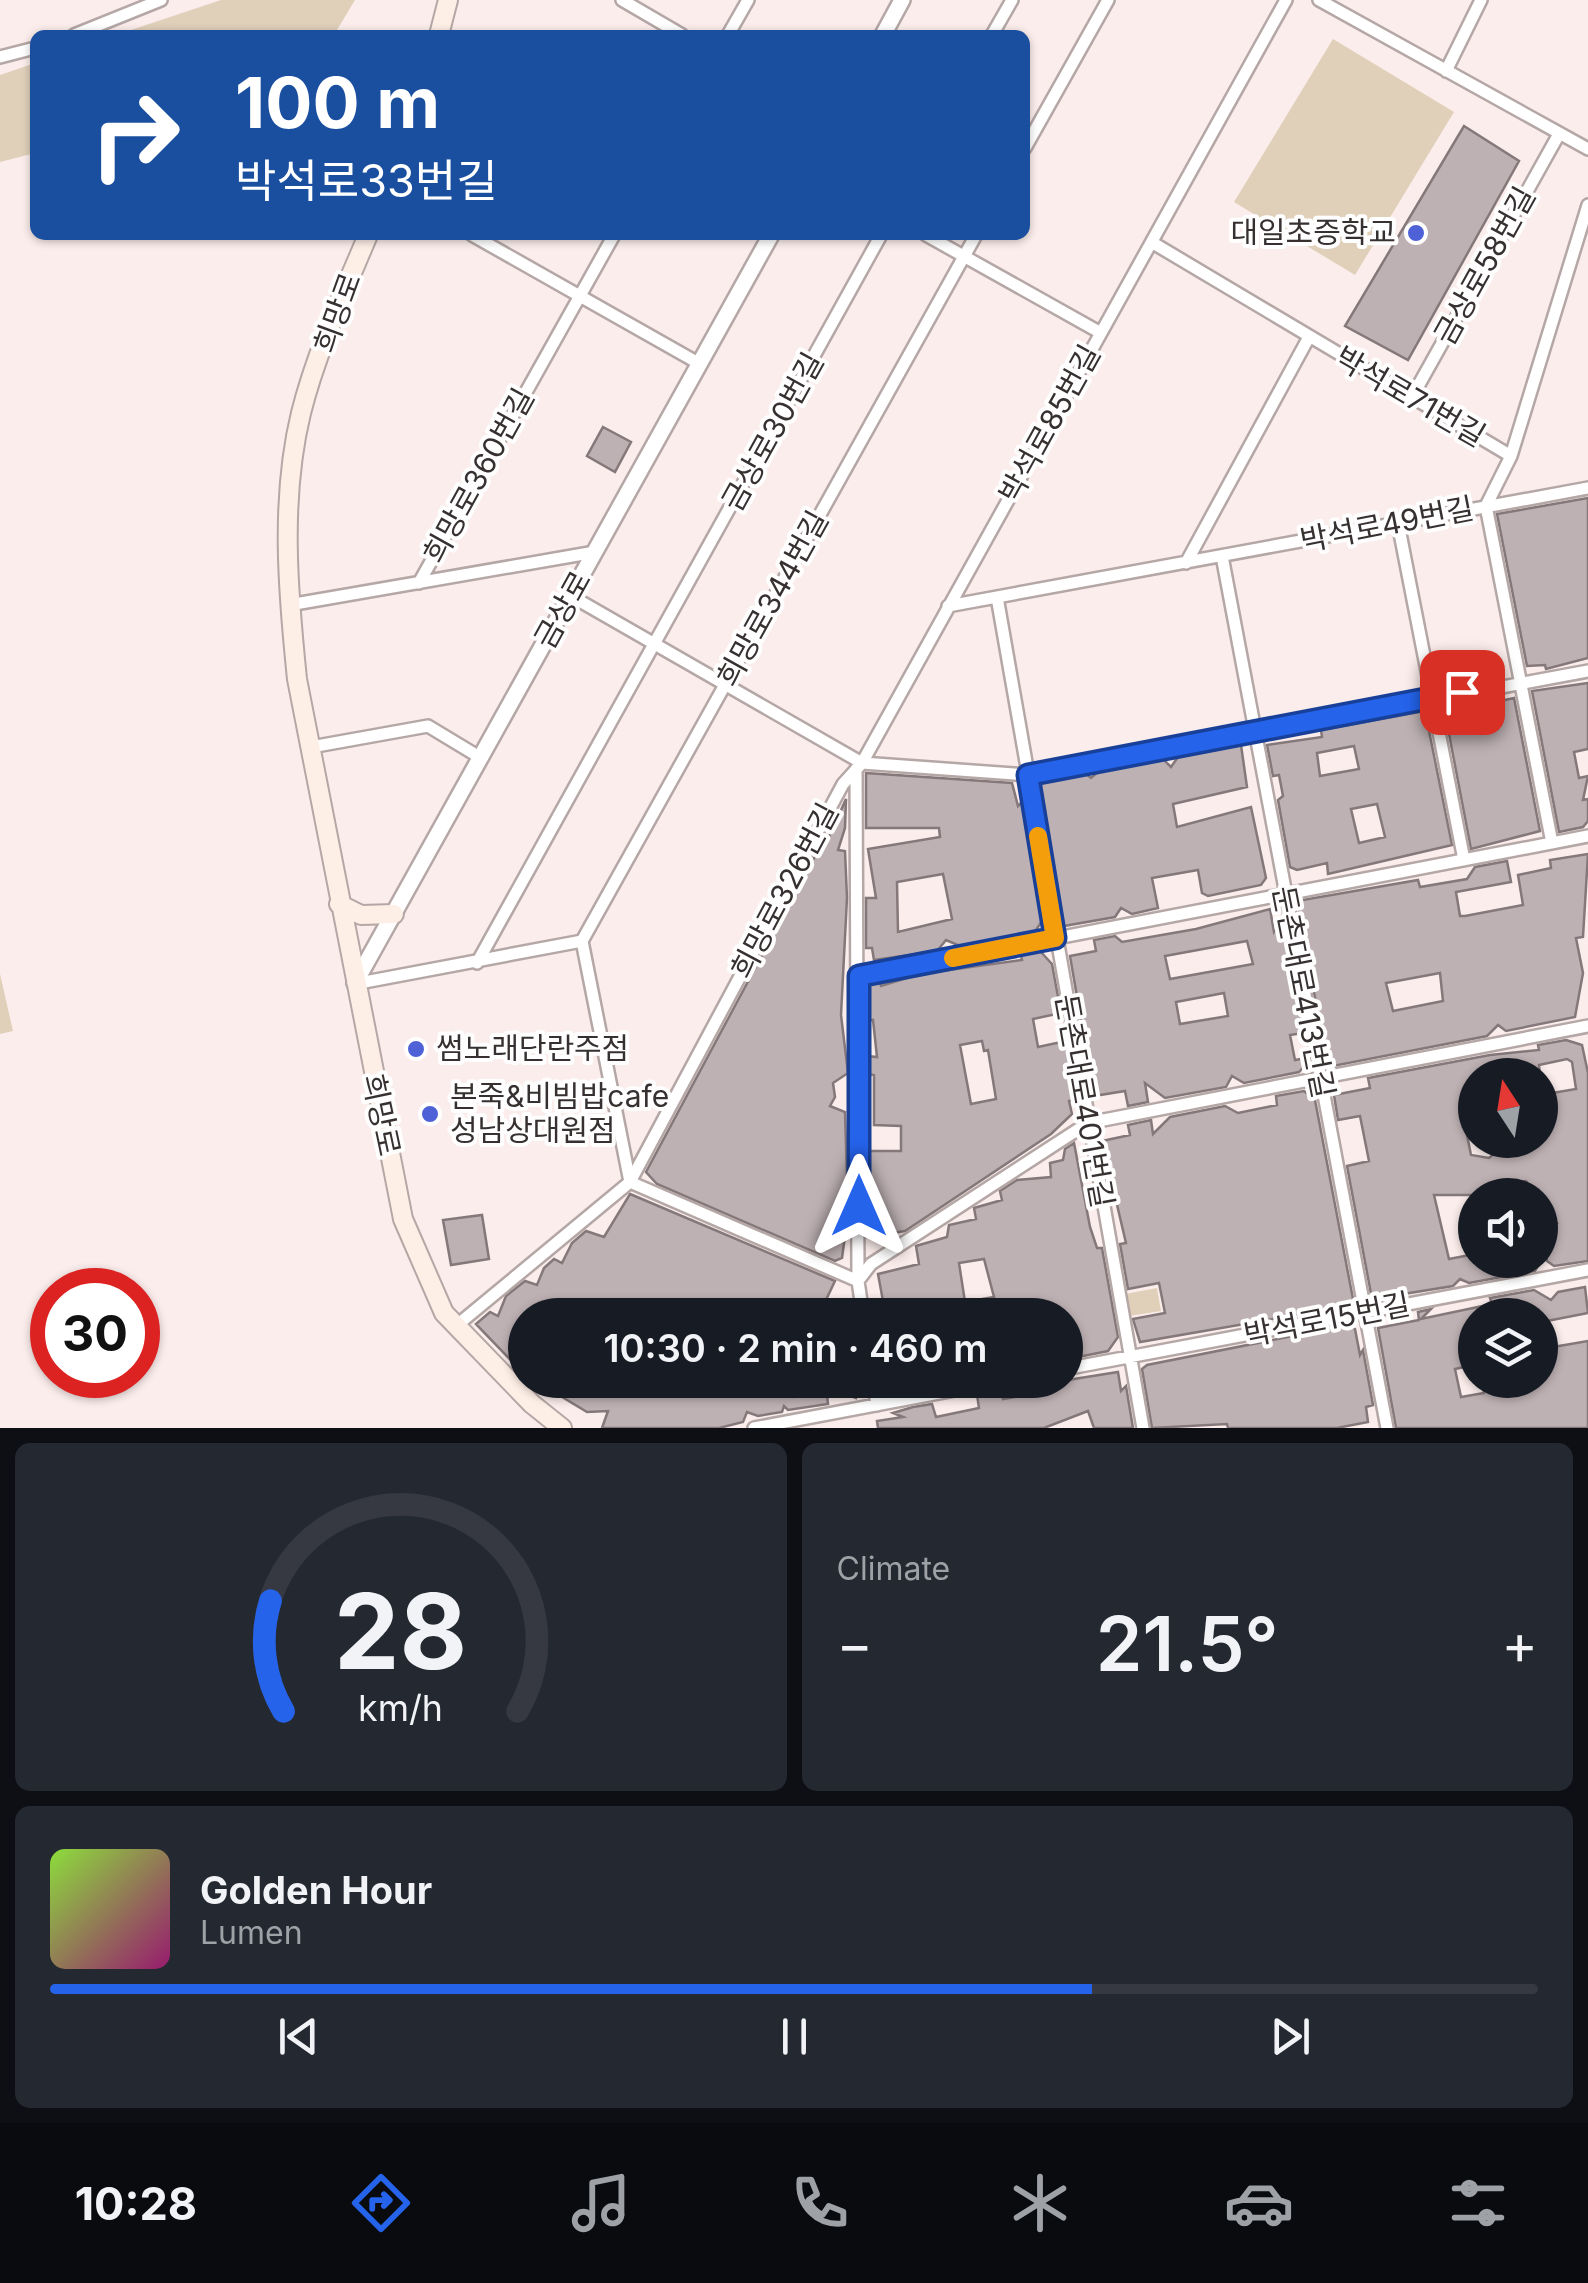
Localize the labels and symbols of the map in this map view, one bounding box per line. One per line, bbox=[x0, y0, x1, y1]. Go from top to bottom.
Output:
street label: 금상로58번길 bbox=[1426, 180, 1542, 351]
place label: 대일초증학교 bbox=[1230, 214, 1396, 250]
marker: 대일초증학교 bbox=[1405, 222, 1427, 244]
street label: 희망로 bbox=[306, 268, 368, 358]
street label: 박석로85번길 bbox=[991, 338, 1107, 509]
street label: 박석로71번길 bbox=[1329, 339, 1492, 454]
street label: 금상로30번길 bbox=[714, 346, 830, 517]
street label: 희망로360번길 bbox=[415, 382, 541, 569]
street label: 박석로49번길 bbox=[1297, 490, 1477, 558]
street label: 희망로344번길 bbox=[709, 504, 835, 693]
street label: 금상로 bbox=[526, 565, 598, 654]
pin bbox=[1420, 650, 1505, 735]
street label: 희망로326번길 bbox=[723, 797, 845, 984]
street label: 둔촌대로413번길 bbox=[1266, 883, 1342, 1101]
street label: 둔촌대로401번길 bbox=[1048, 991, 1121, 1210]
place label: 썸노래단란주점 bbox=[436, 1030, 629, 1066]
marker: 썸노래단란주점 bbox=[405, 1038, 427, 1060]
north arrow bbox=[1458, 1058, 1558, 1158]
street label: 희망로 bbox=[356, 1071, 408, 1159]
place label: 본죽&비빔밥cafe 성남상대원점 bbox=[450, 1078, 669, 1148]
marker: 본죽&비빔밥cafe 성남상대원점 bbox=[419, 1103, 441, 1125]
position arrow bbox=[807, 1154, 911, 1258]
speed limit sign: 30 bbox=[30, 1268, 160, 1398]
street label: 박석로15번길 bbox=[1241, 1285, 1413, 1353]

